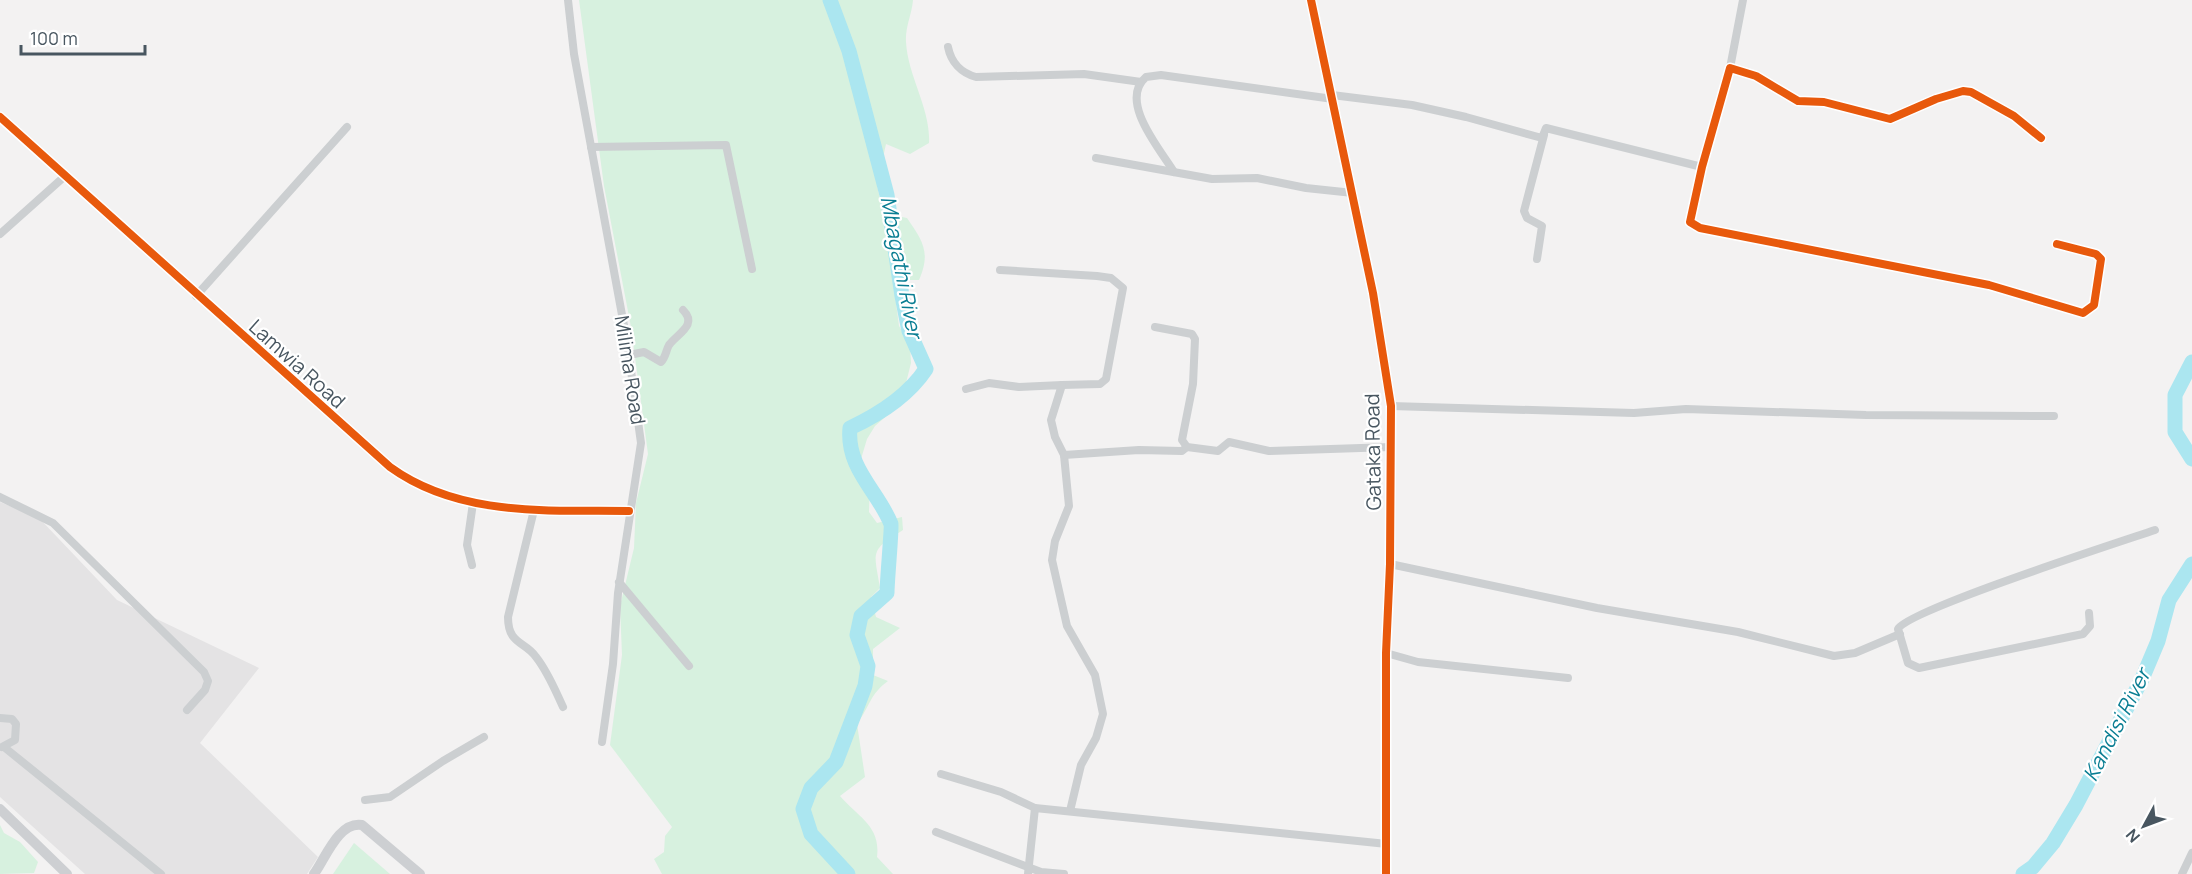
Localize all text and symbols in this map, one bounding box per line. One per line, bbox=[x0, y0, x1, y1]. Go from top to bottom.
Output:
scale bar bbox=[21, 18, 146, 56]
text: 100 m bbox=[30, 26, 78, 50]
water label: Mbagathi River bbox=[874, 193, 930, 343]
street label: Lamwia Road bbox=[243, 313, 351, 414]
street label: Milima Road bbox=[609, 313, 652, 427]
street label: Gataka Road bbox=[1358, 393, 1387, 511]
water label: Kandisi River bbox=[2076, 662, 2157, 785]
north arrow bbox=[2114, 796, 2174, 856]
text: N bbox=[2121, 824, 2145, 847]

